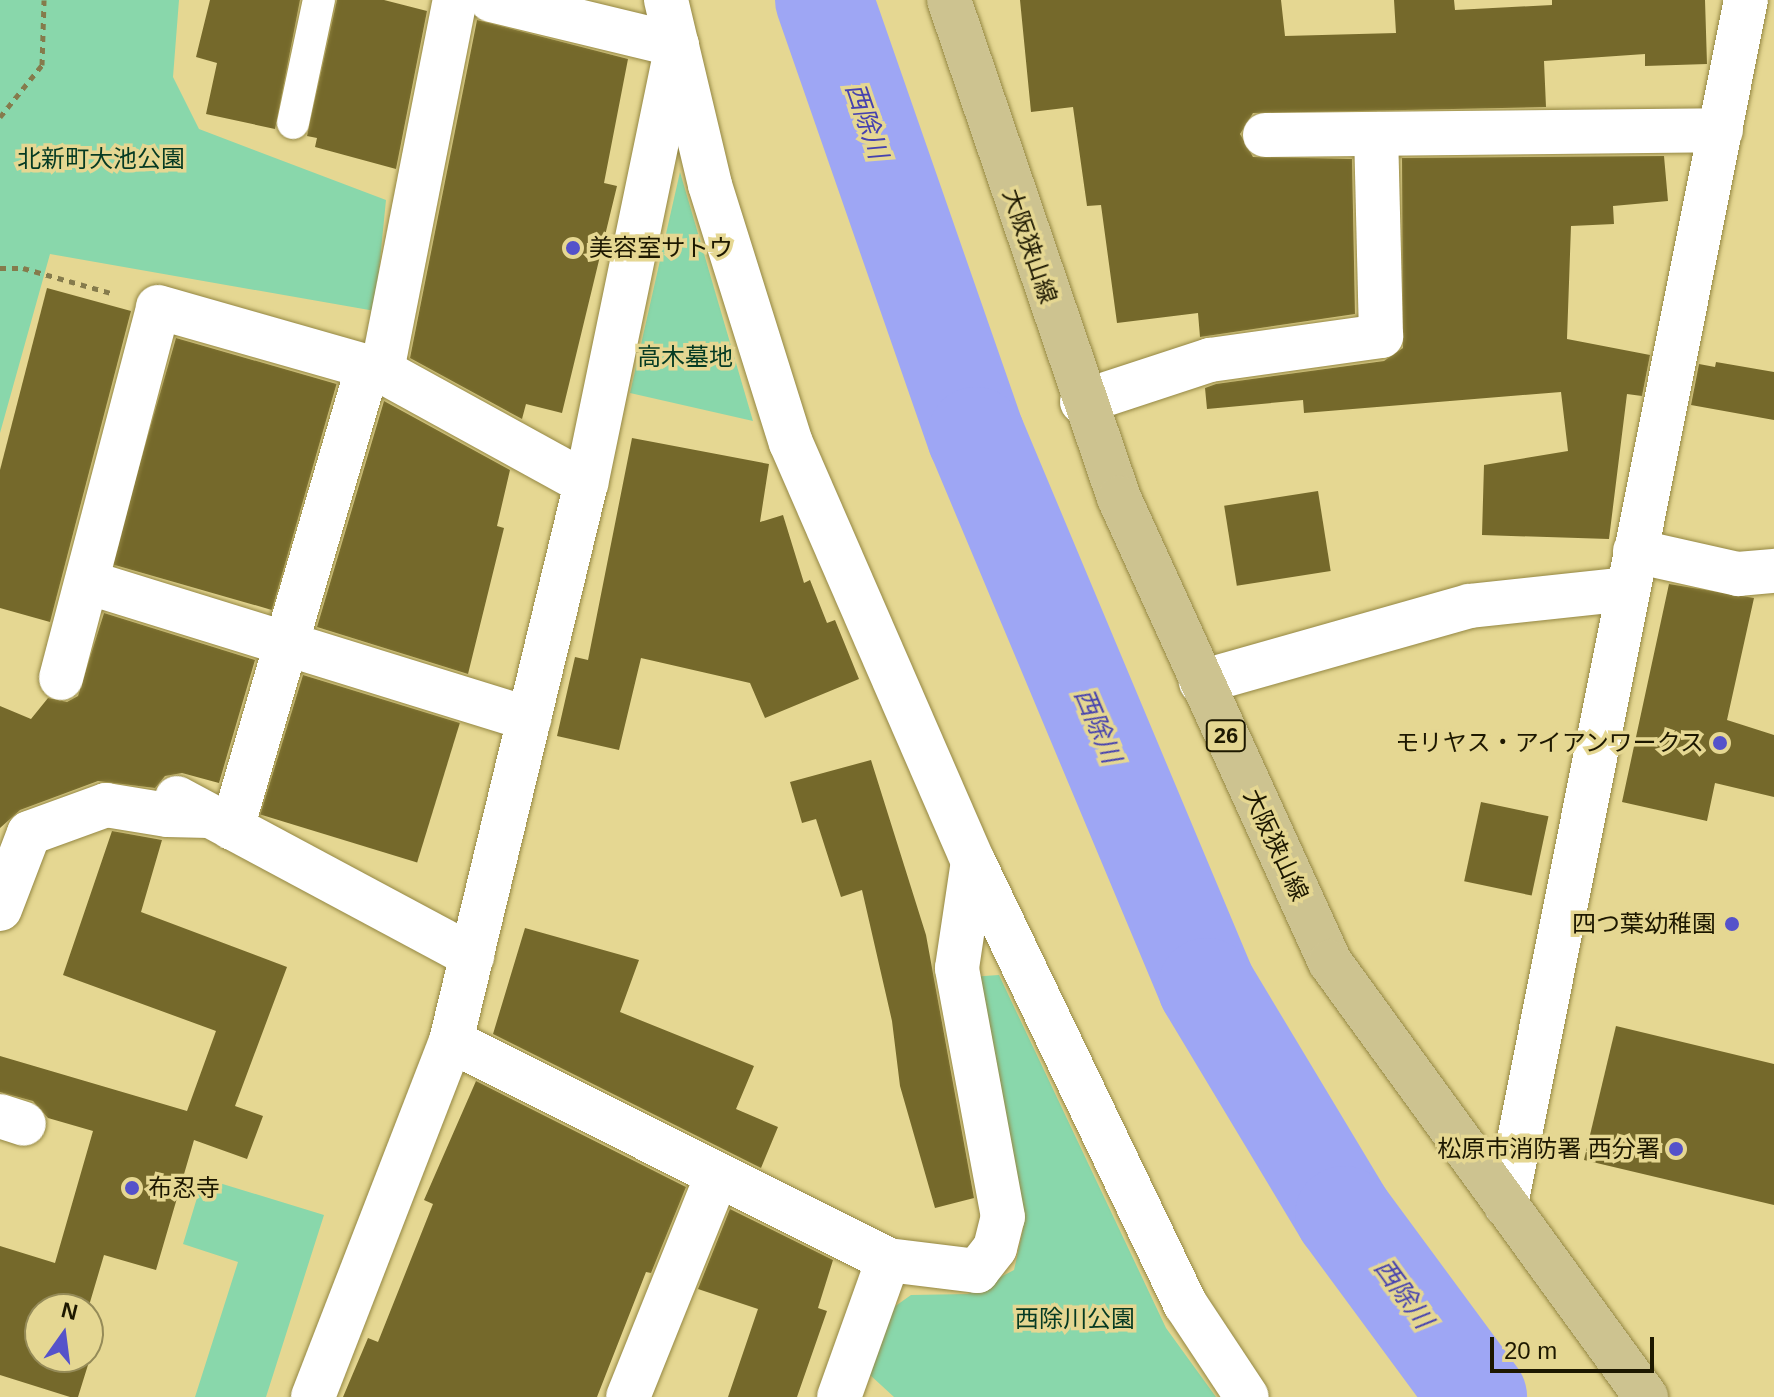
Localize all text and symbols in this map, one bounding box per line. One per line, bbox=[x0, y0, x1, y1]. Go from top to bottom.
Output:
water label: 西除川 bbox=[839, 79, 893, 163]
park label: 北新町大池公園 bbox=[17, 145, 185, 173]
street label: 大阪狭山線 bbox=[997, 185, 1063, 307]
place label: 美容室サトウ bbox=[589, 234, 733, 262]
marker: 美容室サトウ bbox=[564, 239, 582, 257]
park label: 高木墓地 bbox=[637, 343, 733, 371]
water label: 西除川 bbox=[1067, 684, 1127, 768]
road number: 26 bbox=[1204, 718, 1248, 754]
place label: モリヤス・アイアンワークス bbox=[1392, 729, 1704, 757]
marker: モリヤス・アイアンワークス bbox=[1711, 734, 1729, 752]
street label: 大阪狭山線 bbox=[1238, 785, 1314, 905]
place label: 四つ葉幼稚園 bbox=[1572, 910, 1716, 938]
marker: 四つ葉幼稚園 bbox=[1723, 915, 1741, 933]
place label: 松原市消防署 西分署 bbox=[1437, 1135, 1660, 1163]
marker: 松原市消防署 西分署 bbox=[1667, 1140, 1685, 1158]
place label: 布忍寺 bbox=[148, 1174, 220, 1202]
marker: 布忍寺 bbox=[123, 1179, 141, 1197]
water label: 西除川 bbox=[1367, 1253, 1439, 1335]
north arrow bbox=[24, 1293, 104, 1373]
text: N bbox=[59, 1297, 80, 1325]
park label: 西除川公園 bbox=[1015, 1305, 1135, 1333]
scale bar bbox=[1494, 1321, 1658, 1371]
text: 20 m bbox=[1504, 1337, 1557, 1364]

